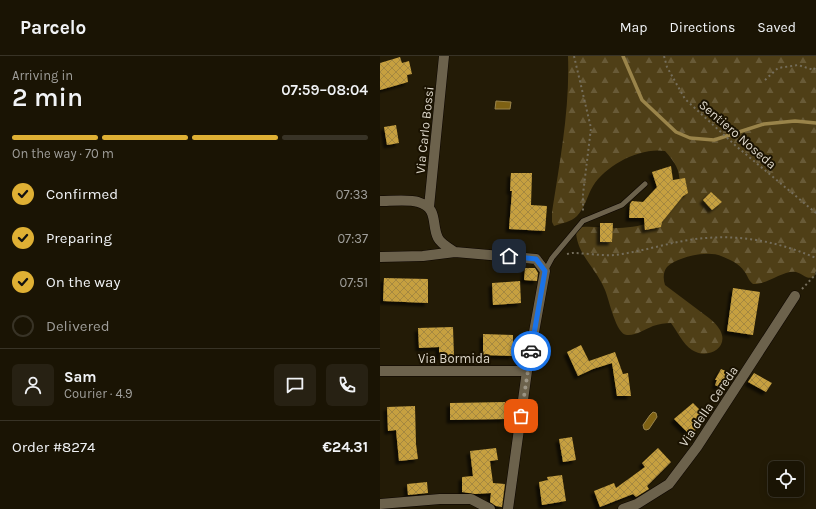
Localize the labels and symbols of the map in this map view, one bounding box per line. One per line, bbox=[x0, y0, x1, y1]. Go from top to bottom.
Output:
street label: Via Carlo Bossi bbox=[412, 86, 437, 175]
street label: Sentiero Noseda bbox=[696, 97, 779, 172]
pin bbox=[492, 239, 526, 273]
courier bbox=[511, 331, 551, 371]
street label: Via Bormida bbox=[418, 351, 490, 366]
street label: Via della Cereda bbox=[676, 363, 741, 450]
pin bbox=[504, 399, 538, 433]

